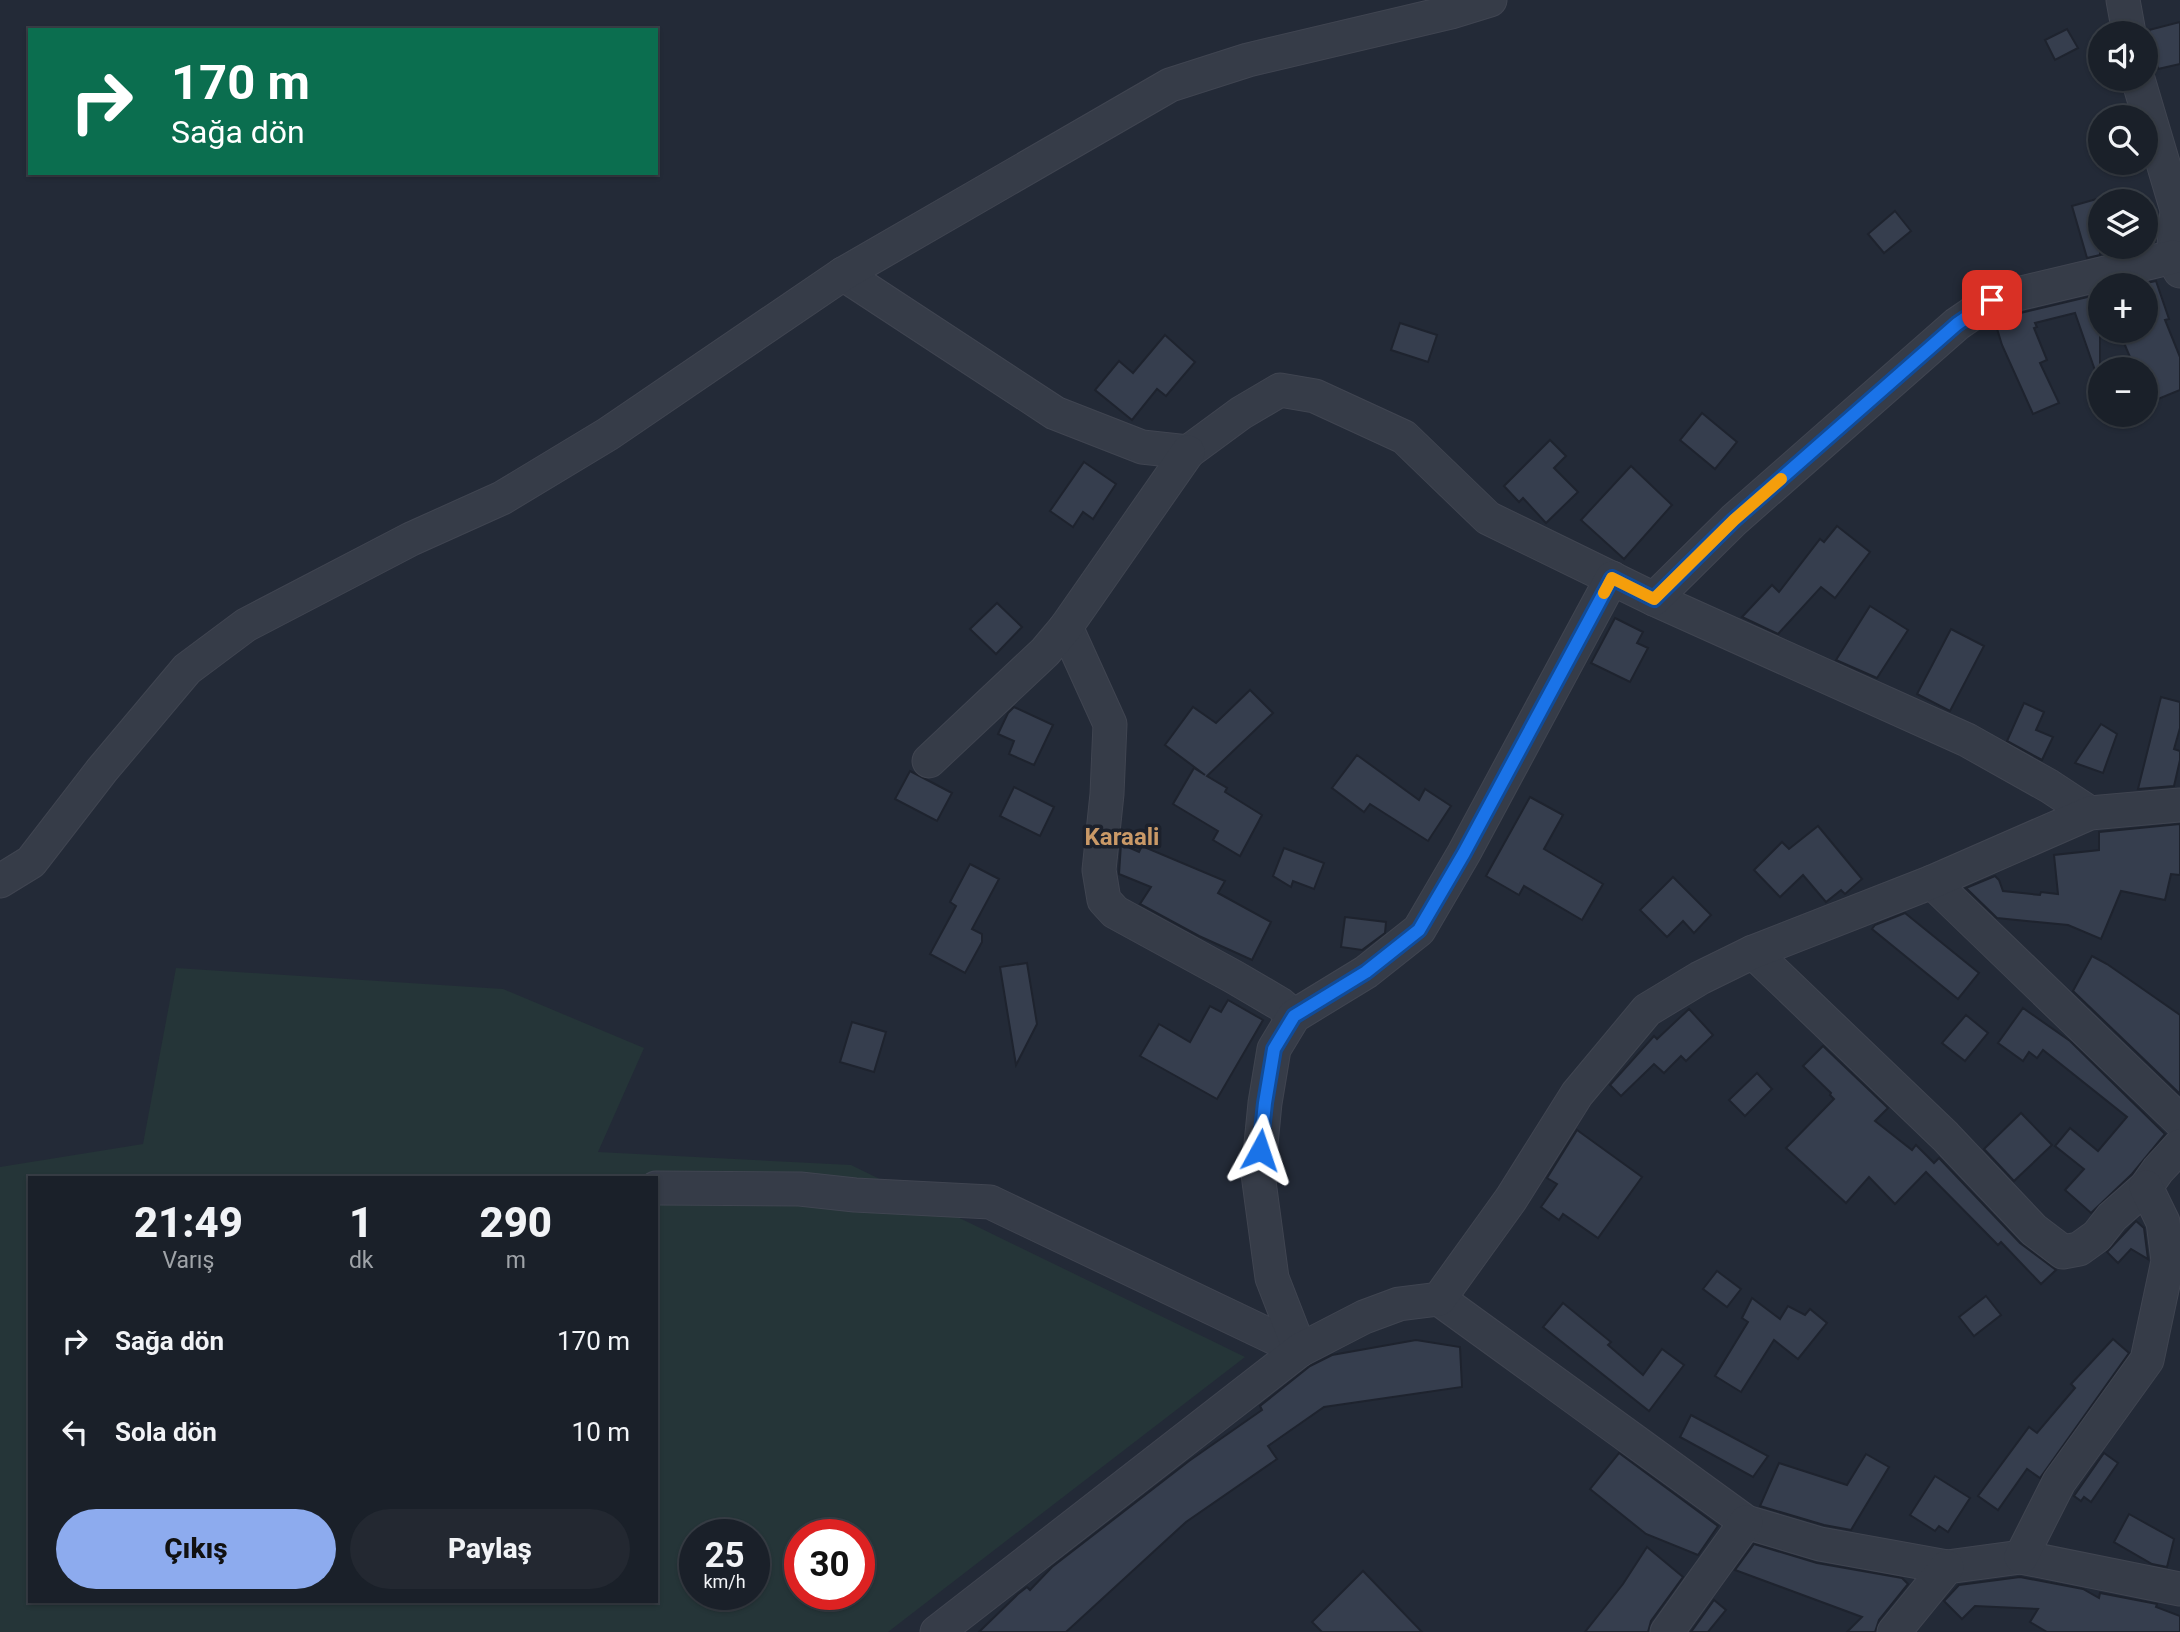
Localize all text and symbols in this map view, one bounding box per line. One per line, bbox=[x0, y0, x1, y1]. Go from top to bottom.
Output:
map controls bbox=[2088, 21, 2158, 427]
button: sound bbox=[2088, 21, 2158, 91]
text: 170 m bbox=[171, 54, 310, 111]
icon: right bbox=[56, 56, 147, 147]
button: search bbox=[2088, 105, 2158, 175]
text: Sağa dön bbox=[171, 113, 305, 151]
button: layers bbox=[2088, 189, 2158, 259]
pin bbox=[1962, 270, 2022, 330]
button: + bbox=[2088, 273, 2158, 343]
icon: arrive bbox=[1973, 281, 2011, 319]
button: − bbox=[2088, 357, 2158, 427]
district label: Karaali bbox=[1085, 823, 1159, 851]
position arrow bbox=[1223, 1113, 1297, 1187]
text: 21:49 bbox=[134, 1198, 243, 1247]
text: 1 bbox=[349, 1198, 373, 1247]
text: 290 bbox=[479, 1198, 552, 1247]
text: Varış bbox=[162, 1247, 214, 1274]
text: dk bbox=[349, 1247, 374, 1274]
text: m bbox=[506, 1247, 526, 1274]
icon: right bbox=[56, 1322, 94, 1360]
text: Sağa dön bbox=[115, 1326, 224, 1356]
text: 170 m bbox=[557, 1326, 630, 1356]
icon: left bbox=[56, 1413, 94, 1451]
text: Sola dön bbox=[115, 1417, 217, 1447]
text: 10 m bbox=[572, 1417, 630, 1447]
button: Çıkış bbox=[56, 1509, 336, 1589]
button: Paylaş bbox=[350, 1509, 630, 1589]
speed limit sign: 30 bbox=[784, 1519, 875, 1610]
text: 25 bbox=[704, 1535, 745, 1576]
text: km/h bbox=[703, 1571, 746, 1592]

